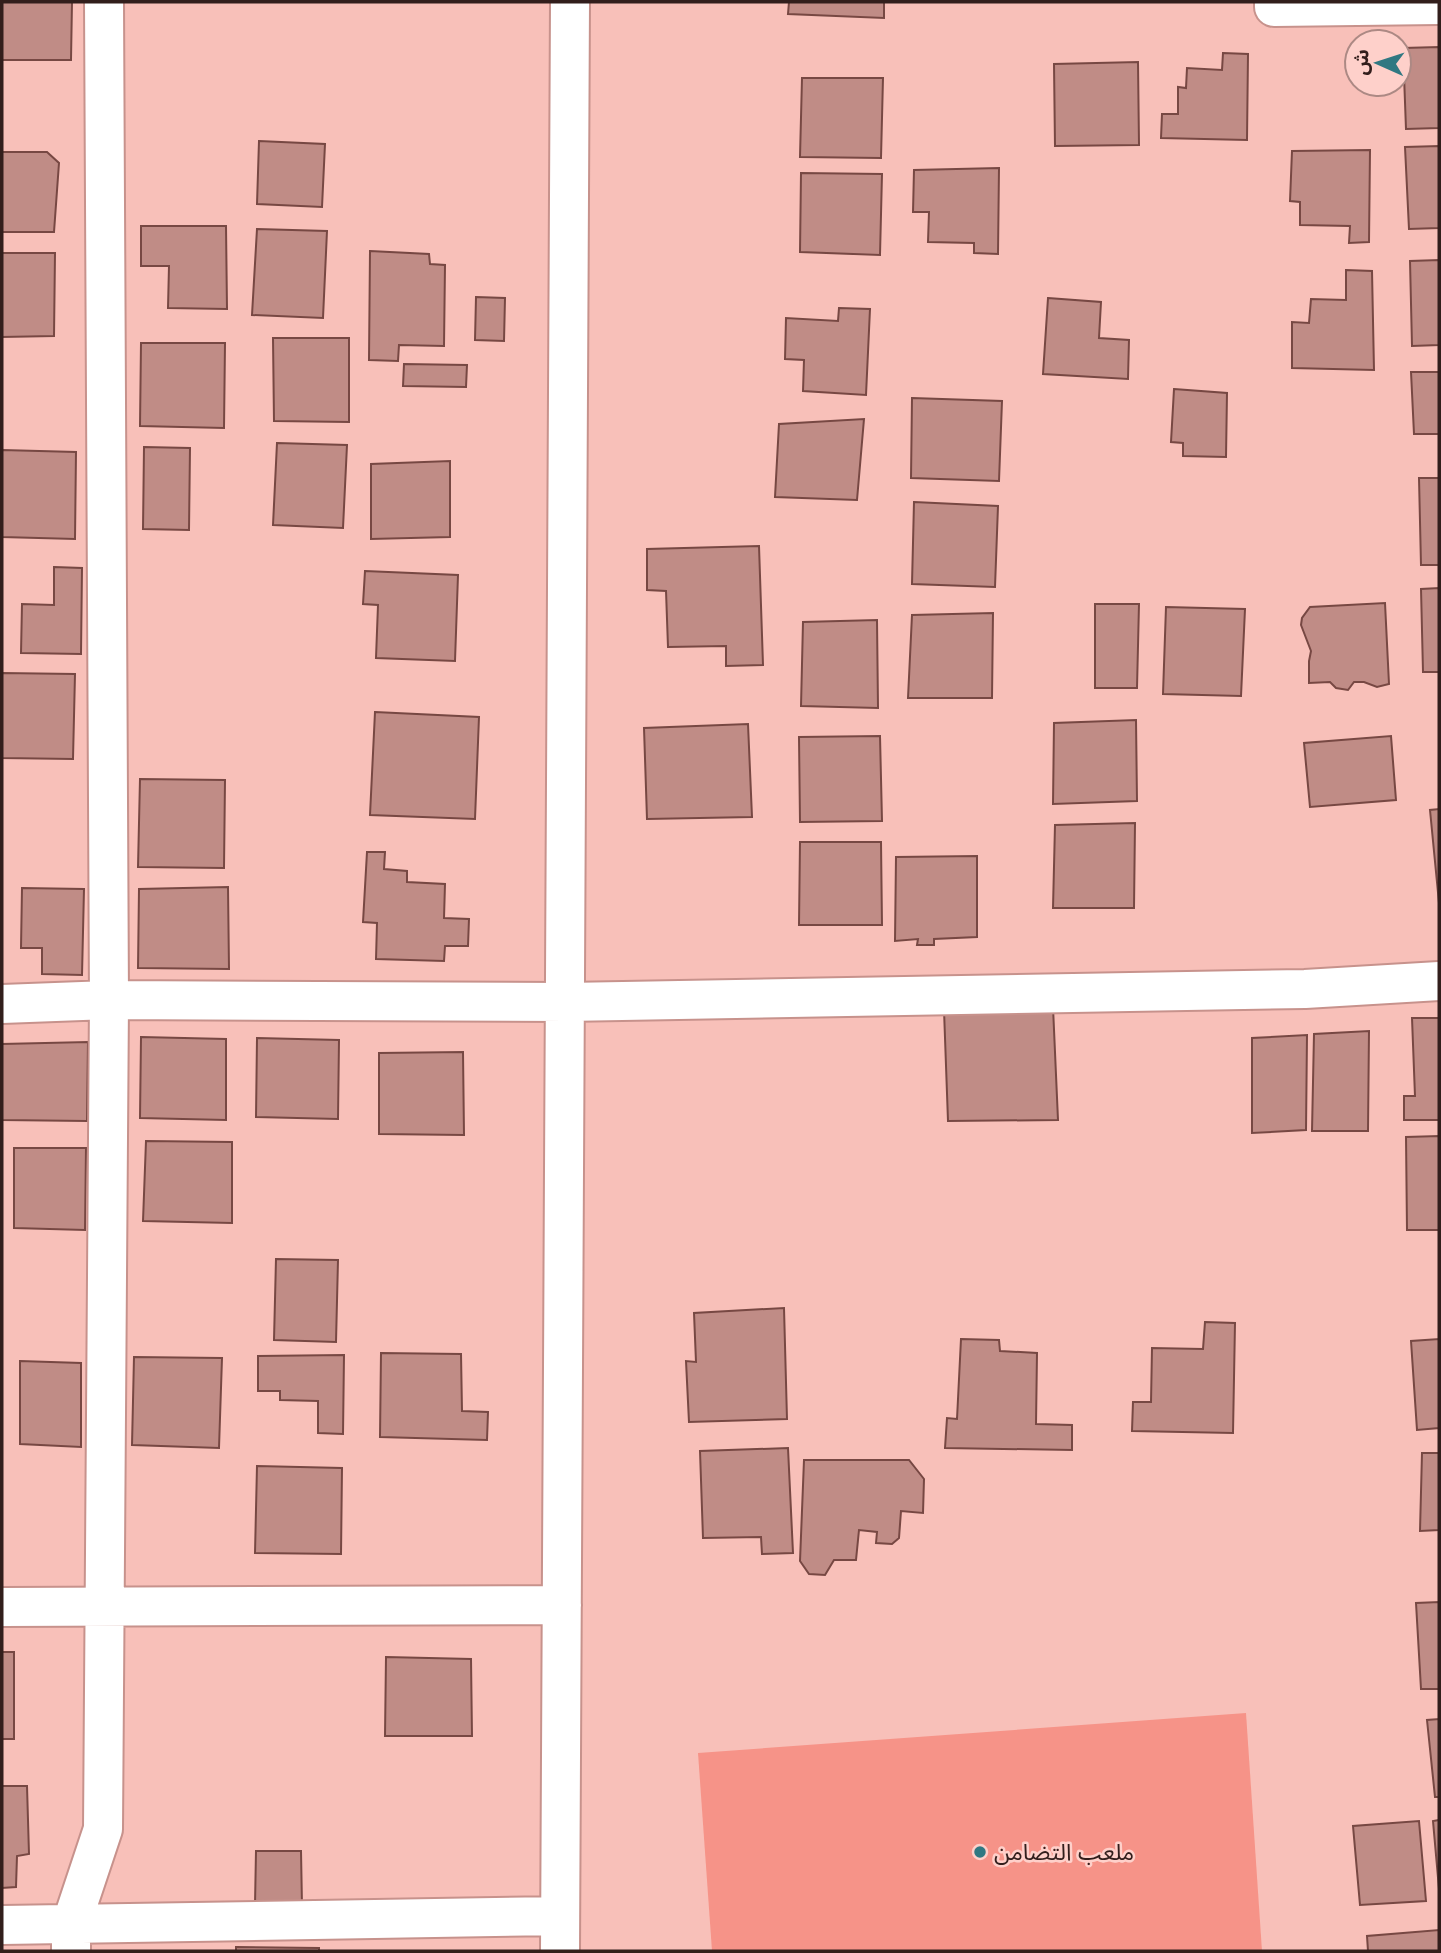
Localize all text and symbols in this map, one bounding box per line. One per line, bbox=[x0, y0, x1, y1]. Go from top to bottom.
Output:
north arrow bbox=[1343, 28, 1413, 98]
text: ش bbox=[1349, 49, 1374, 76]
place label: ملعب التضامن bbox=[994, 1838, 1134, 1866]
marker: ملعب التضامن bbox=[972, 1844, 988, 1860]

